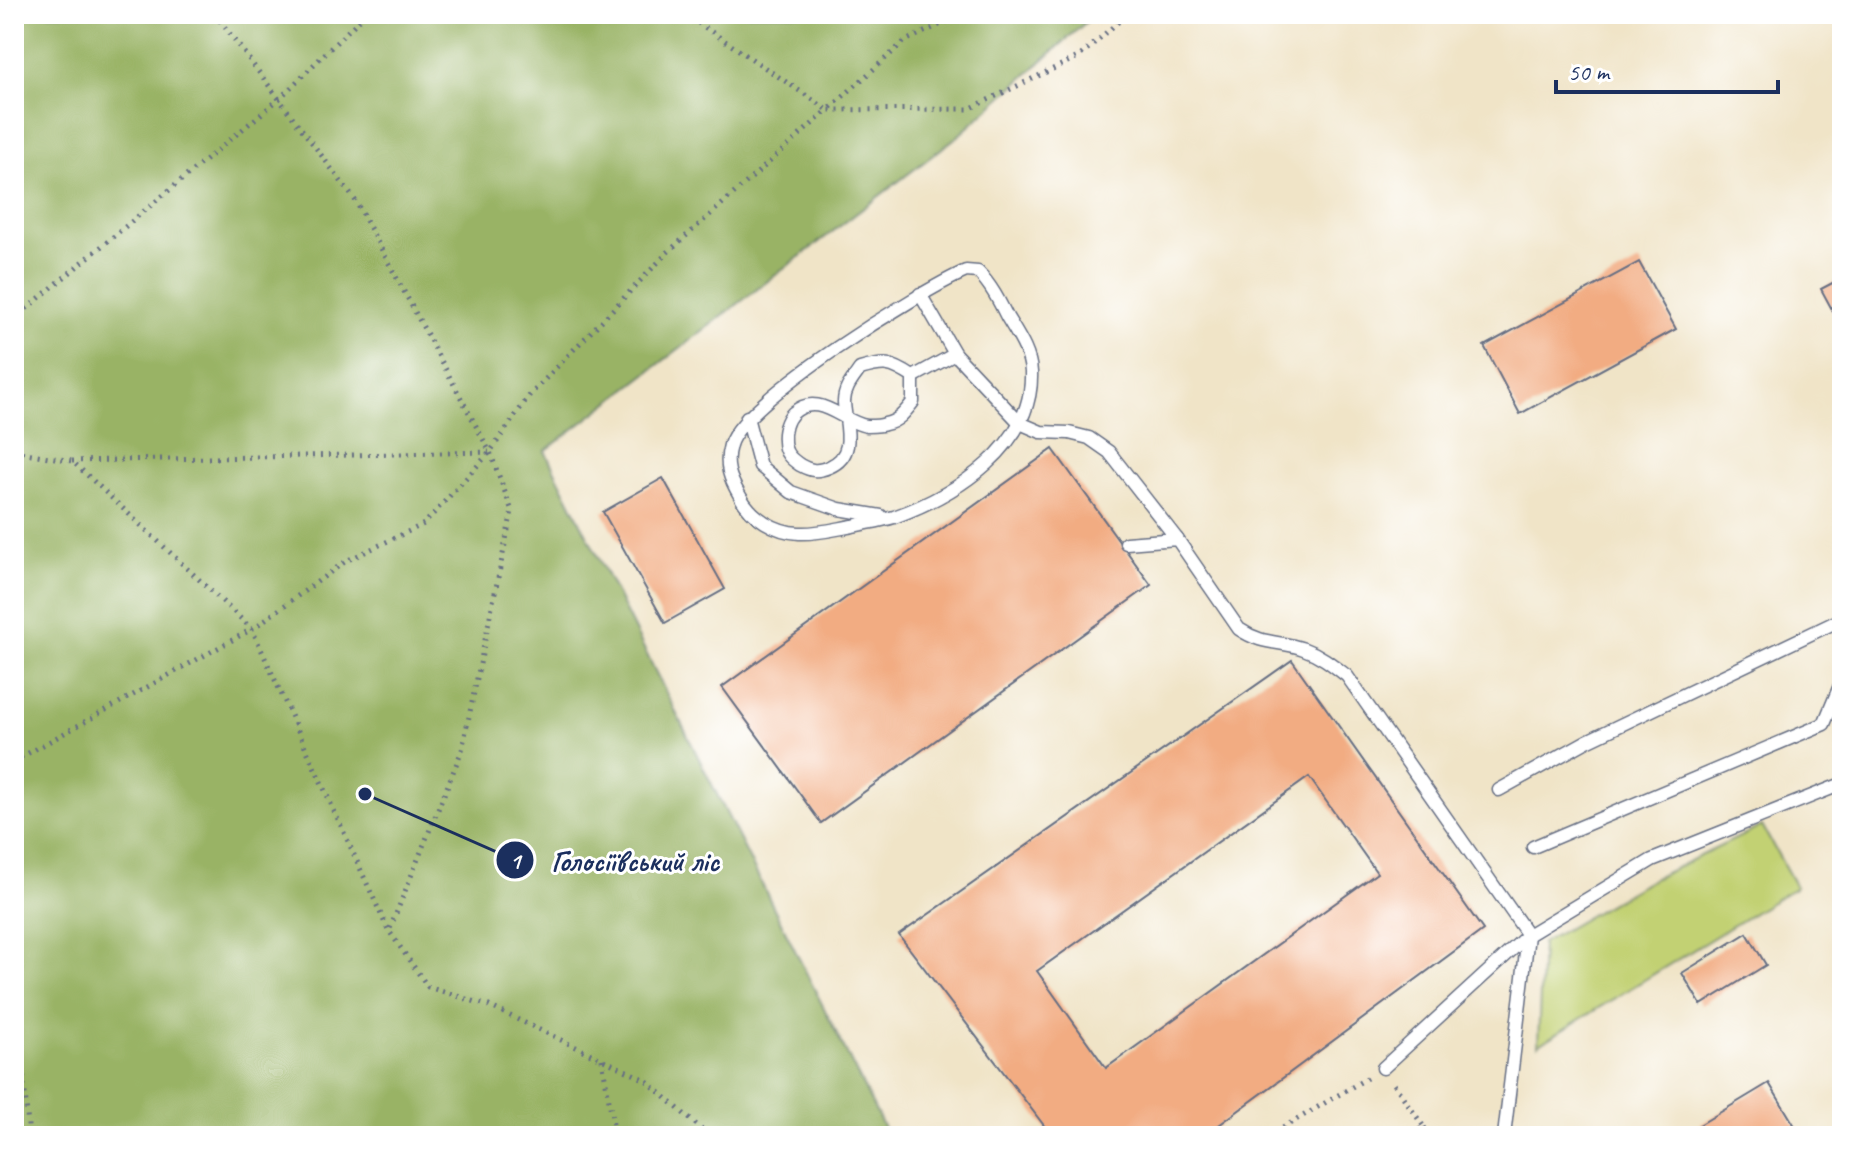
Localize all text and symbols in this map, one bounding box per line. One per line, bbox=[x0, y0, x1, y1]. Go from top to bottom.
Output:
scale bar bbox=[1556, 44, 1778, 94]
text: 50 m bbox=[1568, 57, 1611, 87]
callout: Голосіївський ліс bbox=[495, 833, 735, 887]
text: Голосіївський ліс bbox=[551, 842, 721, 880]
text: 1 bbox=[510, 846, 524, 876]

